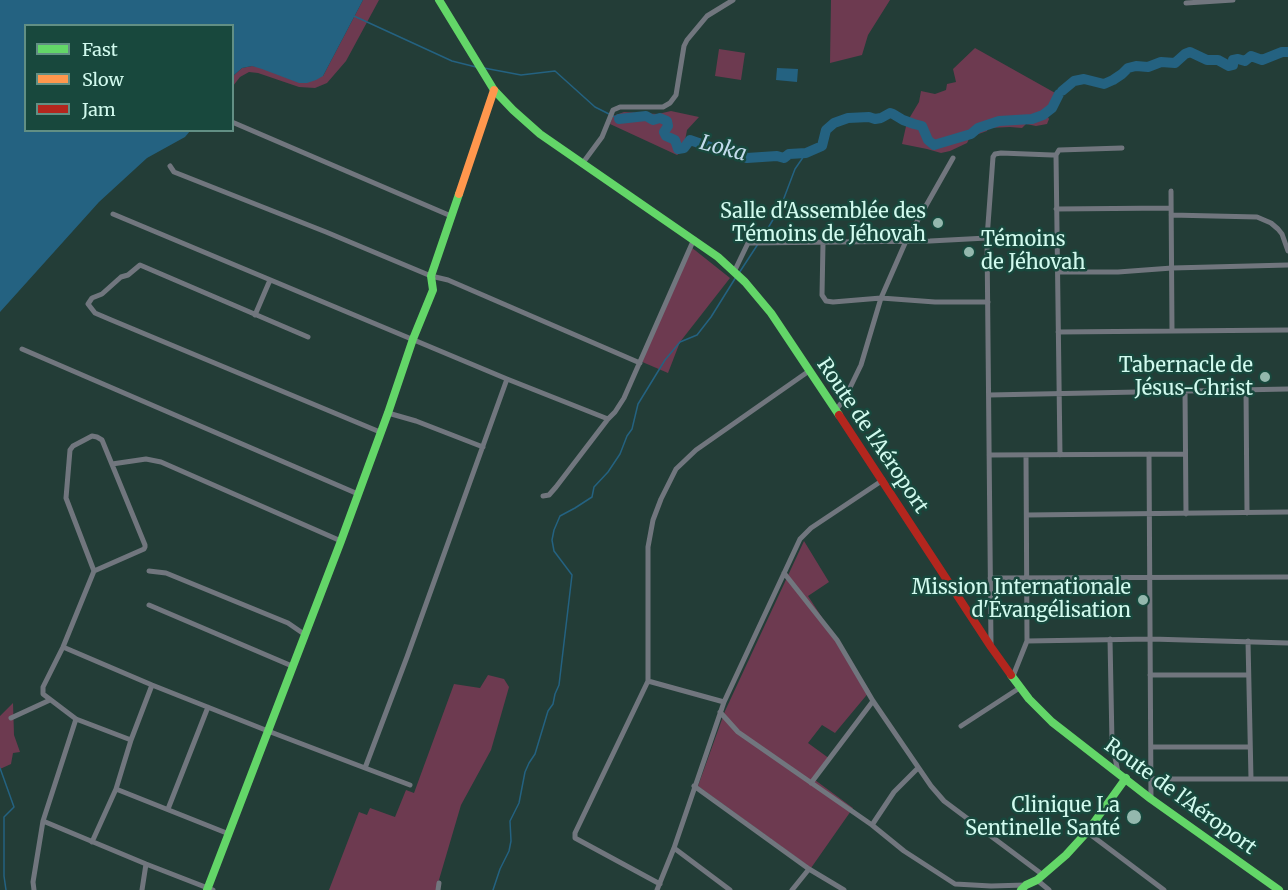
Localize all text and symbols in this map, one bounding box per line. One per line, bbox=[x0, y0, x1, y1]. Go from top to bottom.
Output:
legend bbox=[24, 24, 234, 132]
text: Fast bbox=[82, 38, 118, 61]
text: Slow bbox=[82, 68, 124, 91]
text: Jam bbox=[82, 98, 116, 121]
water label: Loka bbox=[697, 131, 749, 167]
place label: Salle d'Assemblée des Témoins de Jéhovah bbox=[720, 200, 926, 247]
marker: Salle d'Assemblée des Témoins de Jéhovah bbox=[931, 216, 945, 230]
place label: Témoins de Jéhovah bbox=[981, 228, 1086, 275]
marker: Témoins de Jéhovah bbox=[962, 245, 976, 259]
street label: Route de l'Aéroport bbox=[811, 354, 933, 518]
place label: Tabernacle de Jésus-Christ bbox=[1119, 354, 1253, 401]
marker: Tabernacle de Jésus-Christ bbox=[1258, 370, 1272, 384]
place label: Mission Internationale d'Évangélisation bbox=[912, 576, 1131, 623]
marker: Mission Internationale d'Évangélisation bbox=[1136, 593, 1150, 607]
street label: Route de l'Aéroport bbox=[1099, 734, 1261, 860]
place label: Clinique La Sentinelle Santé bbox=[965, 794, 1120, 841]
marker: Clinique La Sentinelle Santé bbox=[1125, 808, 1143, 826]

